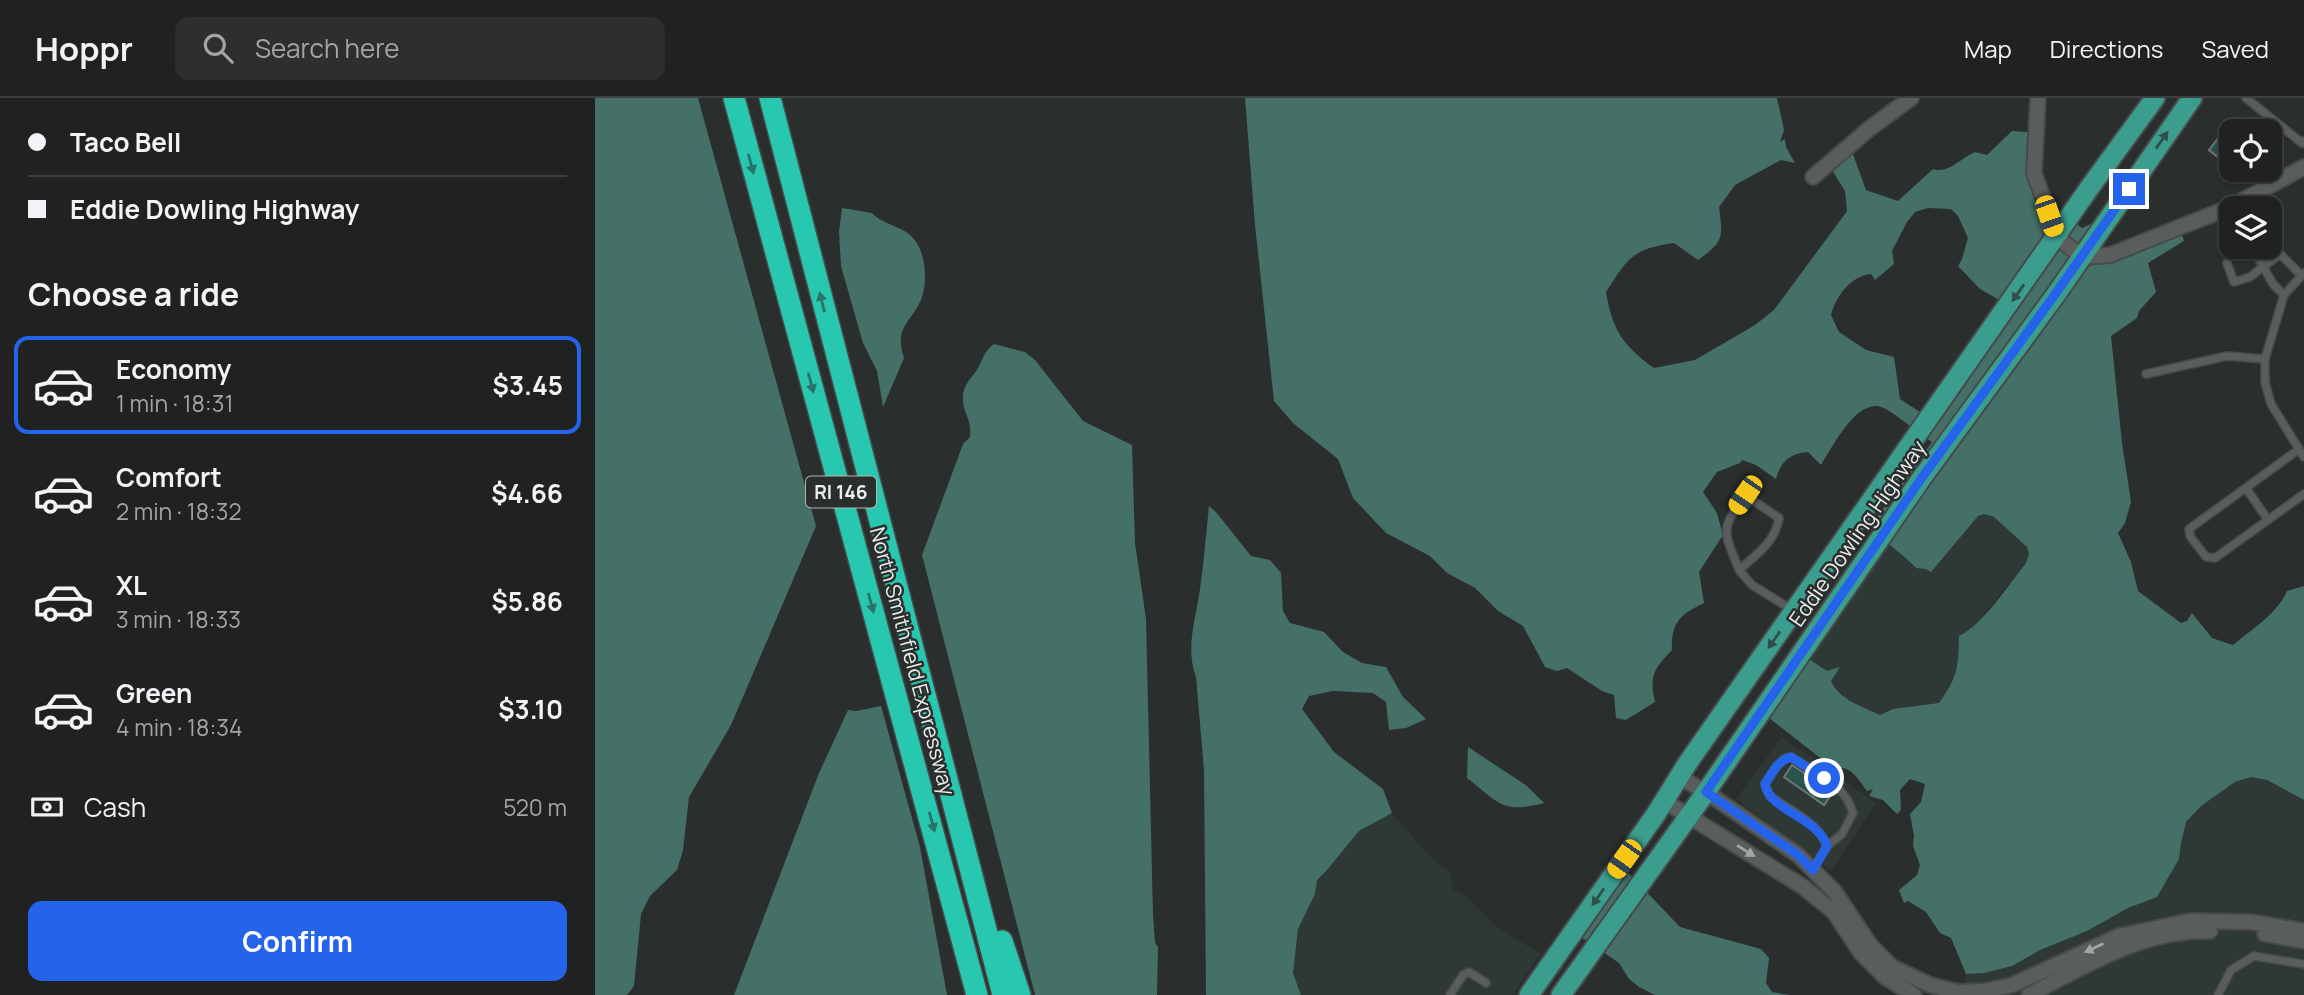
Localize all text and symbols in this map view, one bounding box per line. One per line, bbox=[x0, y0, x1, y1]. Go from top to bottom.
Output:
search box bbox=[175, 17, 665, 80]
text: Hoppr bbox=[35, 26, 133, 71]
icon: search bbox=[199, 29, 237, 67]
text: Search here bbox=[255, 30, 400, 66]
text: Map bbox=[1964, 32, 2012, 65]
text: Directions bbox=[2050, 32, 2163, 65]
text: Saved bbox=[2201, 32, 2269, 65]
map controls bbox=[2219, 119, 2282, 259]
button: locate bbox=[2219, 119, 2282, 182]
text: Taco Bell bbox=[70, 124, 181, 160]
one-way arrow bbox=[2155, 131, 2168, 150]
one-way arrow bbox=[746, 153, 757, 175]
route end bbox=[2113, 173, 2145, 205]
text: Eddie Dowling Highway bbox=[70, 191, 359, 227]
car bbox=[2033, 193, 2066, 239]
button: layers bbox=[2219, 196, 2282, 259]
text: Choose a ride bbox=[28, 272, 239, 316]
one-way arrow bbox=[2011, 284, 2025, 302]
one-way arrow bbox=[816, 291, 827, 313]
text: Economy bbox=[116, 351, 231, 387]
icon: car bbox=[32, 354, 95, 417]
text: $3.45 bbox=[493, 367, 563, 403]
one-way arrow bbox=[806, 373, 817, 395]
text: 1 min · 18:31 bbox=[116, 387, 233, 419]
street label: Eddie Dowling Highway bbox=[1782, 434, 1932, 632]
text: Comfort bbox=[116, 459, 222, 495]
icon: car bbox=[32, 462, 95, 525]
car bbox=[1725, 472, 1766, 518]
text: $4.66 bbox=[491, 475, 563, 511]
road number: RI 146 bbox=[806, 476, 876, 508]
text: 2 min · 18:32 bbox=[116, 495, 242, 527]
street label: North Smithfield Expressway bbox=[864, 524, 962, 798]
text: XL bbox=[116, 567, 147, 603]
icon: car bbox=[32, 570, 95, 633]
text: $5.86 bbox=[491, 583, 563, 619]
one-way arrow bbox=[867, 593, 877, 614]
text: 3 min · 18:33 bbox=[116, 603, 241, 635]
one-way arrow bbox=[1768, 631, 1782, 649]
text: Green bbox=[116, 675, 192, 711]
icon: car bbox=[32, 678, 95, 741]
text: $3.10 bbox=[498, 691, 563, 727]
text: 4 min · 18:34 bbox=[116, 711, 243, 743]
route start bbox=[1808, 762, 1840, 794]
icon: cash bbox=[28, 788, 66, 826]
text: Cash bbox=[84, 789, 146, 825]
text: 520 m bbox=[503, 791, 567, 823]
one-way arrow bbox=[927, 812, 937, 833]
car bbox=[1604, 836, 1645, 882]
one-way arrow bbox=[1737, 844, 1756, 857]
one-way arrow bbox=[1591, 888, 1605, 906]
button: Confirm bbox=[28, 901, 567, 981]
one-way arrow bbox=[2084, 942, 2104, 954]

